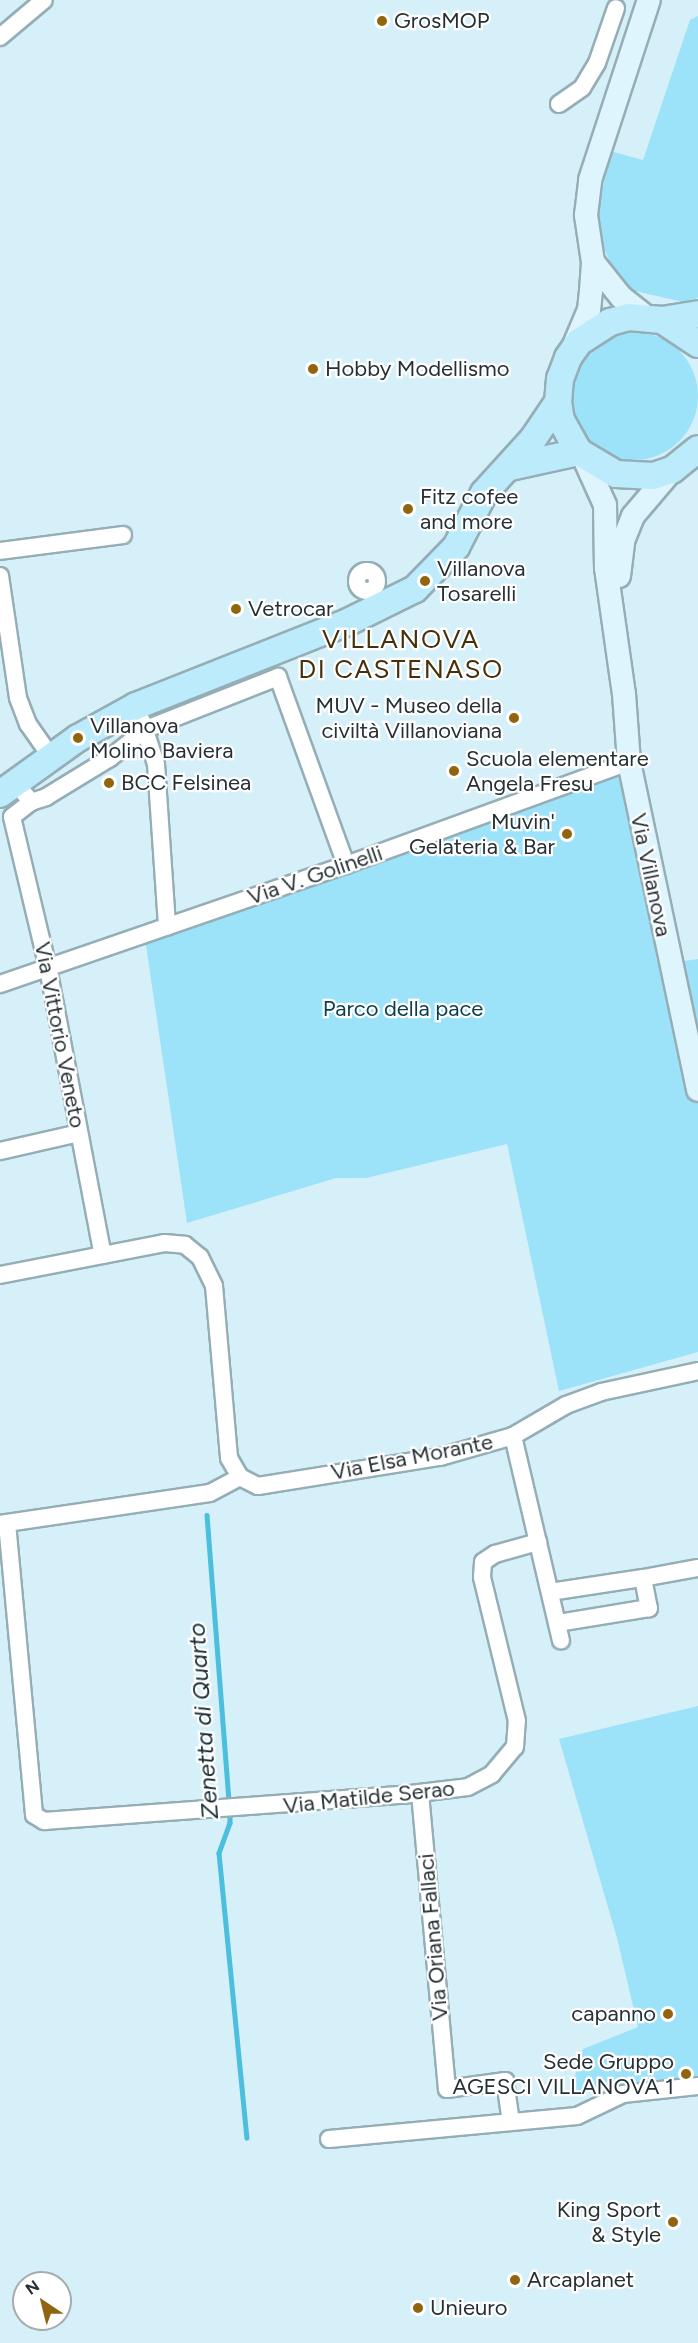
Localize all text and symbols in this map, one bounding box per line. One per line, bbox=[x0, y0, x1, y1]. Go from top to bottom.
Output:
place label: GrosMOP bbox=[394, 8, 490, 34]
marker: GrosMOP bbox=[375, 14, 389, 28]
place label: Hobby Modellismo bbox=[325, 356, 510, 382]
marker: Hobby Modellismo bbox=[306, 362, 320, 376]
place label: Fitz cofee and more bbox=[420, 483, 518, 534]
marker: Fitz cofee and more bbox=[401, 502, 415, 516]
place label: Villanova Tosarelli bbox=[437, 555, 525, 606]
marker: Villanova Tosarelli bbox=[418, 574, 432, 588]
place label: Vetrocar bbox=[248, 596, 333, 622]
marker: Vetrocar bbox=[229, 602, 243, 616]
district label: VILLANOVA DI CASTENASO bbox=[298, 624, 504, 686]
place label: MUV - Museo della civiltà Villanoviana bbox=[316, 692, 502, 744]
marker: MUV - Museo della civiltà Villanoviana bbox=[507, 711, 521, 725]
place label: Villanova Molino Baviera bbox=[90, 712, 233, 764]
marker: Villanova Molino Baviera bbox=[71, 731, 85, 745]
place label: Scuola elementare Angela Fresu bbox=[466, 745, 649, 796]
marker: Scuola elementare Angela Fresu bbox=[447, 764, 461, 778]
place label: BCC Felsinea bbox=[121, 770, 251, 796]
marker: BCC Felsinea bbox=[102, 776, 116, 790]
place label: Muvin' Gelateria & Bar bbox=[409, 808, 555, 860]
street label: Via Villanova bbox=[625, 811, 677, 939]
marker: Muvin' Gelateria & Bar bbox=[560, 827, 574, 841]
street label: Via V. Golinelli bbox=[244, 840, 386, 910]
street label: Via Vittorio Veneto bbox=[29, 940, 91, 1130]
park label: Parco della pace bbox=[323, 996, 483, 1022]
street label: Via Elsa Morante bbox=[329, 1428, 495, 1486]
water label: Zenetta di Quarto bbox=[182, 1622, 224, 1820]
street label: Via Matilde Serao bbox=[282, 1775, 456, 1819]
street label: Via Oriana Fallaci bbox=[413, 1852, 453, 2022]
place label: capanno bbox=[571, 2001, 656, 2027]
marker: capanno bbox=[661, 2007, 675, 2021]
place label: Sede Gruppo AGESCI VILLANOVA 1 bbox=[453, 2048, 674, 2100]
marker: Sede Gruppo AGESCI VILLANOVA 1 bbox=[679, 2067, 693, 2081]
place label: King Sport & Style bbox=[557, 2196, 661, 2248]
marker: King Sport & Style bbox=[666, 2215, 680, 2229]
place label: Arcaplanet bbox=[527, 2267, 634, 2293]
north arrow bbox=[12, 2271, 72, 2331]
marker: Arcaplanet bbox=[508, 2273, 522, 2287]
text: N bbox=[22, 2276, 43, 2299]
place label: Unieuro bbox=[430, 2295, 507, 2321]
marker: Unieuro bbox=[411, 2301, 425, 2315]

